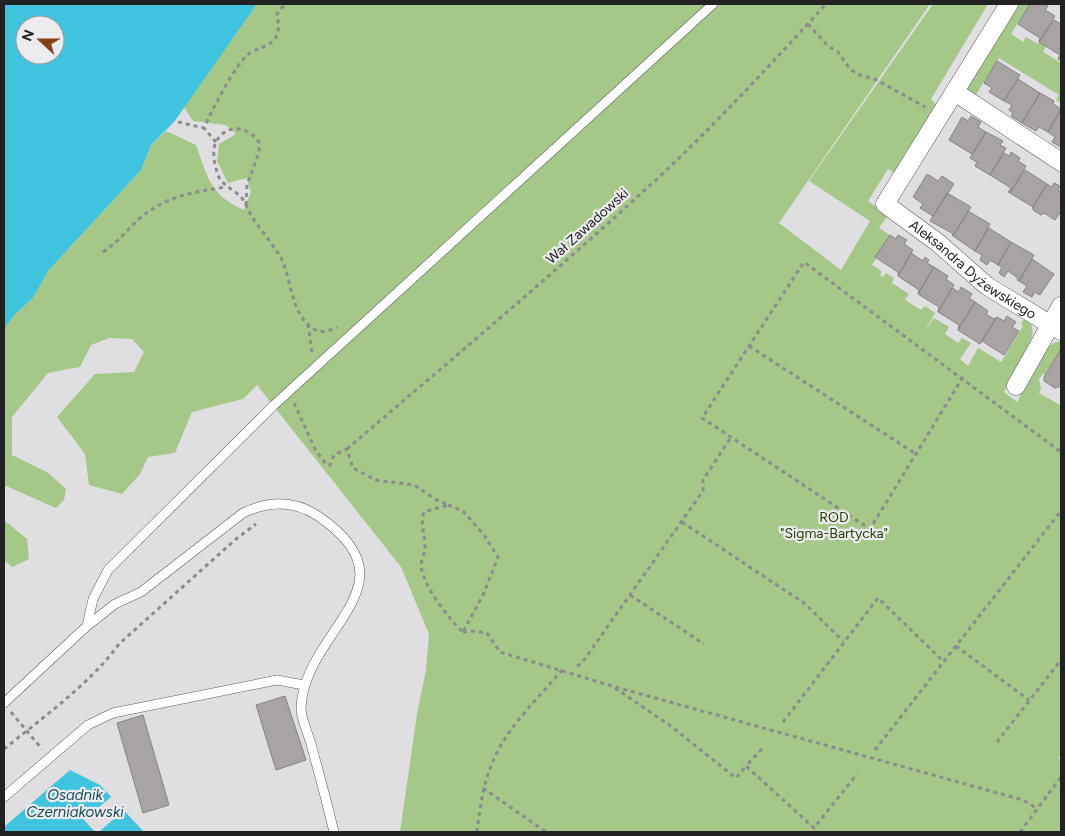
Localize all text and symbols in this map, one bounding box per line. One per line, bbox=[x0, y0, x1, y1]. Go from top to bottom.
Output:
north arrow bbox=[15, 15, 65, 65]
text: N bbox=[18, 27, 38, 44]
street label: Wał Zawadowski bbox=[543, 185, 632, 268]
street label: Aleksandra Dyżewskiego bbox=[906, 217, 1039, 323]
park label: ROD "Sigma-Bartycka" bbox=[780, 509, 888, 542]
water label: Osadnik Czerniakowski bbox=[26, 786, 124, 821]

